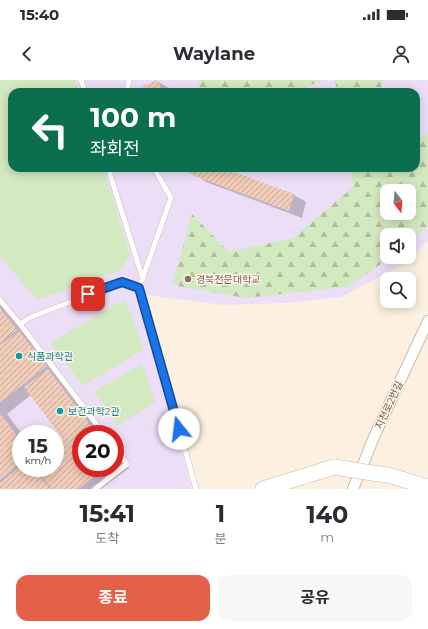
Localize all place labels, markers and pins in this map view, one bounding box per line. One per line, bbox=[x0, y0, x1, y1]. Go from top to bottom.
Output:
place label: 경북전문대학교 bbox=[196, 273, 260, 286]
marker: 경북전문대학교 bbox=[183, 274, 193, 284]
pin bbox=[71, 277, 105, 311]
place label: 식품과학관 bbox=[27, 350, 74, 363]
marker: 식품과학관 bbox=[14, 351, 24, 361]
place label: 보건과학2관 bbox=[68, 405, 120, 418]
marker: 보건과학2관 bbox=[55, 406, 65, 416]

